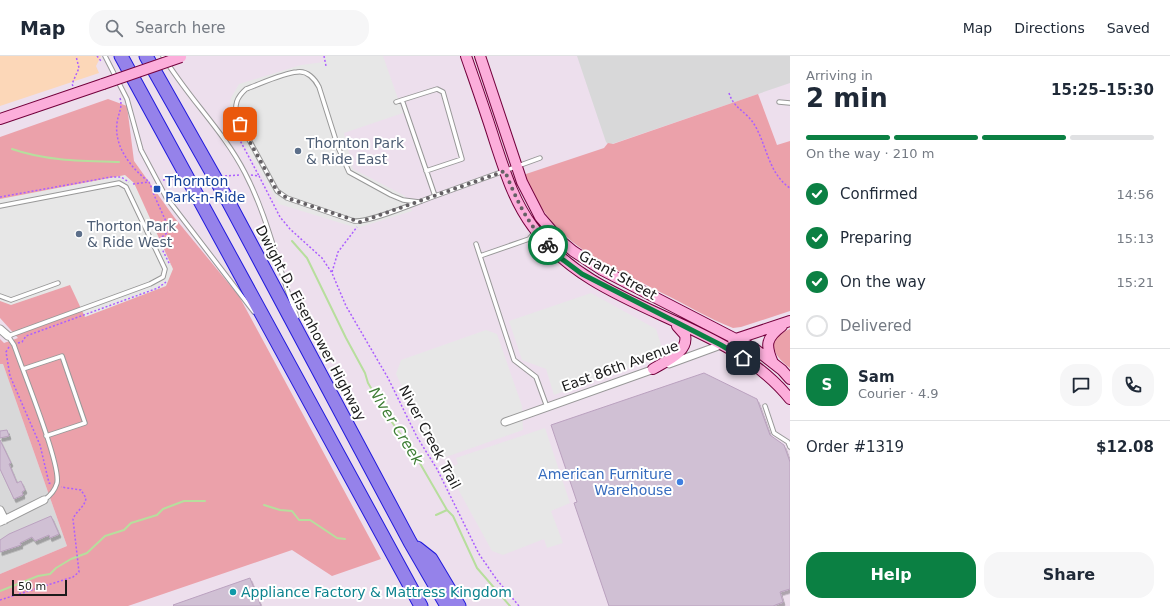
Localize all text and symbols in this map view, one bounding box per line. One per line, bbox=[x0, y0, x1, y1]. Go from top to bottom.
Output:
search box bbox=[89, 10, 369, 46]
text: Map bbox=[20, 17, 65, 39]
icon: search bbox=[103, 17, 125, 39]
text: Search here bbox=[135, 19, 225, 37]
text: Map bbox=[963, 20, 992, 36]
text: Directions bbox=[1014, 20, 1085, 36]
text: Saved bbox=[1107, 20, 1150, 36]
text: Arriving in bbox=[806, 68, 873, 83]
text: 15:25–15:30 bbox=[1051, 81, 1154, 99]
text: 2 min bbox=[806, 83, 888, 113]
pin bbox=[223, 107, 257, 141]
icon: bag bbox=[229, 113, 251, 135]
place label: Thornton Park & Ride East bbox=[305, 135, 405, 167]
marker: Thornton Park & Ride East bbox=[293, 146, 303, 156]
text: On the way · 210 m bbox=[806, 146, 934, 161]
place label: Thornton Park-n-Ride bbox=[164, 173, 245, 205]
icon: check bbox=[806, 183, 828, 205]
marker: Thornton Park-n-Ride bbox=[152, 184, 162, 194]
text: Confirmed bbox=[840, 185, 918, 203]
text: 14:56 bbox=[1117, 187, 1154, 202]
place label: Thorton Park & Ride West bbox=[86, 218, 177, 250]
street label: Dwight D. Eisenhower Highway bbox=[252, 222, 370, 424]
courier bbox=[528, 225, 568, 265]
icon: check bbox=[806, 227, 828, 249]
marker: Thorton Park & Ride West bbox=[74, 229, 84, 239]
text: Preparing bbox=[840, 229, 912, 247]
text: 15:13 bbox=[1117, 231, 1154, 246]
icon: bike bbox=[537, 234, 559, 256]
street label: Grant Street bbox=[576, 247, 660, 303]
icon: check bbox=[806, 271, 828, 293]
text: On the way bbox=[840, 273, 926, 291]
text: 15:21 bbox=[1117, 275, 1154, 290]
text: Delivered bbox=[840, 317, 912, 335]
street label: East 86th Avenue bbox=[559, 337, 681, 395]
pin bbox=[726, 341, 760, 375]
icon: home bbox=[732, 347, 754, 369]
button: chat bbox=[1060, 364, 1102, 406]
button: phone bbox=[1112, 364, 1154, 406]
text: Sam bbox=[858, 368, 895, 386]
text: S bbox=[822, 376, 832, 394]
street label: Niver Creek Trail bbox=[396, 382, 464, 492]
water label: Niver Creek bbox=[365, 384, 428, 469]
text: Courier · 4.9 bbox=[858, 386, 939, 401]
text: Order #1319 bbox=[806, 438, 904, 456]
text: $12.08 bbox=[1096, 438, 1154, 456]
place label: American Furniture Warehouse bbox=[538, 466, 672, 498]
marker: American Furniture Warehouse bbox=[675, 477, 685, 487]
button: Help bbox=[806, 552, 976, 598]
button: Share bbox=[984, 552, 1154, 598]
scale bar bbox=[12, 578, 67, 597]
text: 50 m bbox=[18, 580, 46, 593]
place label: Appliance Factory & Mattress Kingdom bbox=[241, 584, 512, 600]
marker: Appliance Factory & Mattress Kingdom bbox=[228, 587, 238, 597]

